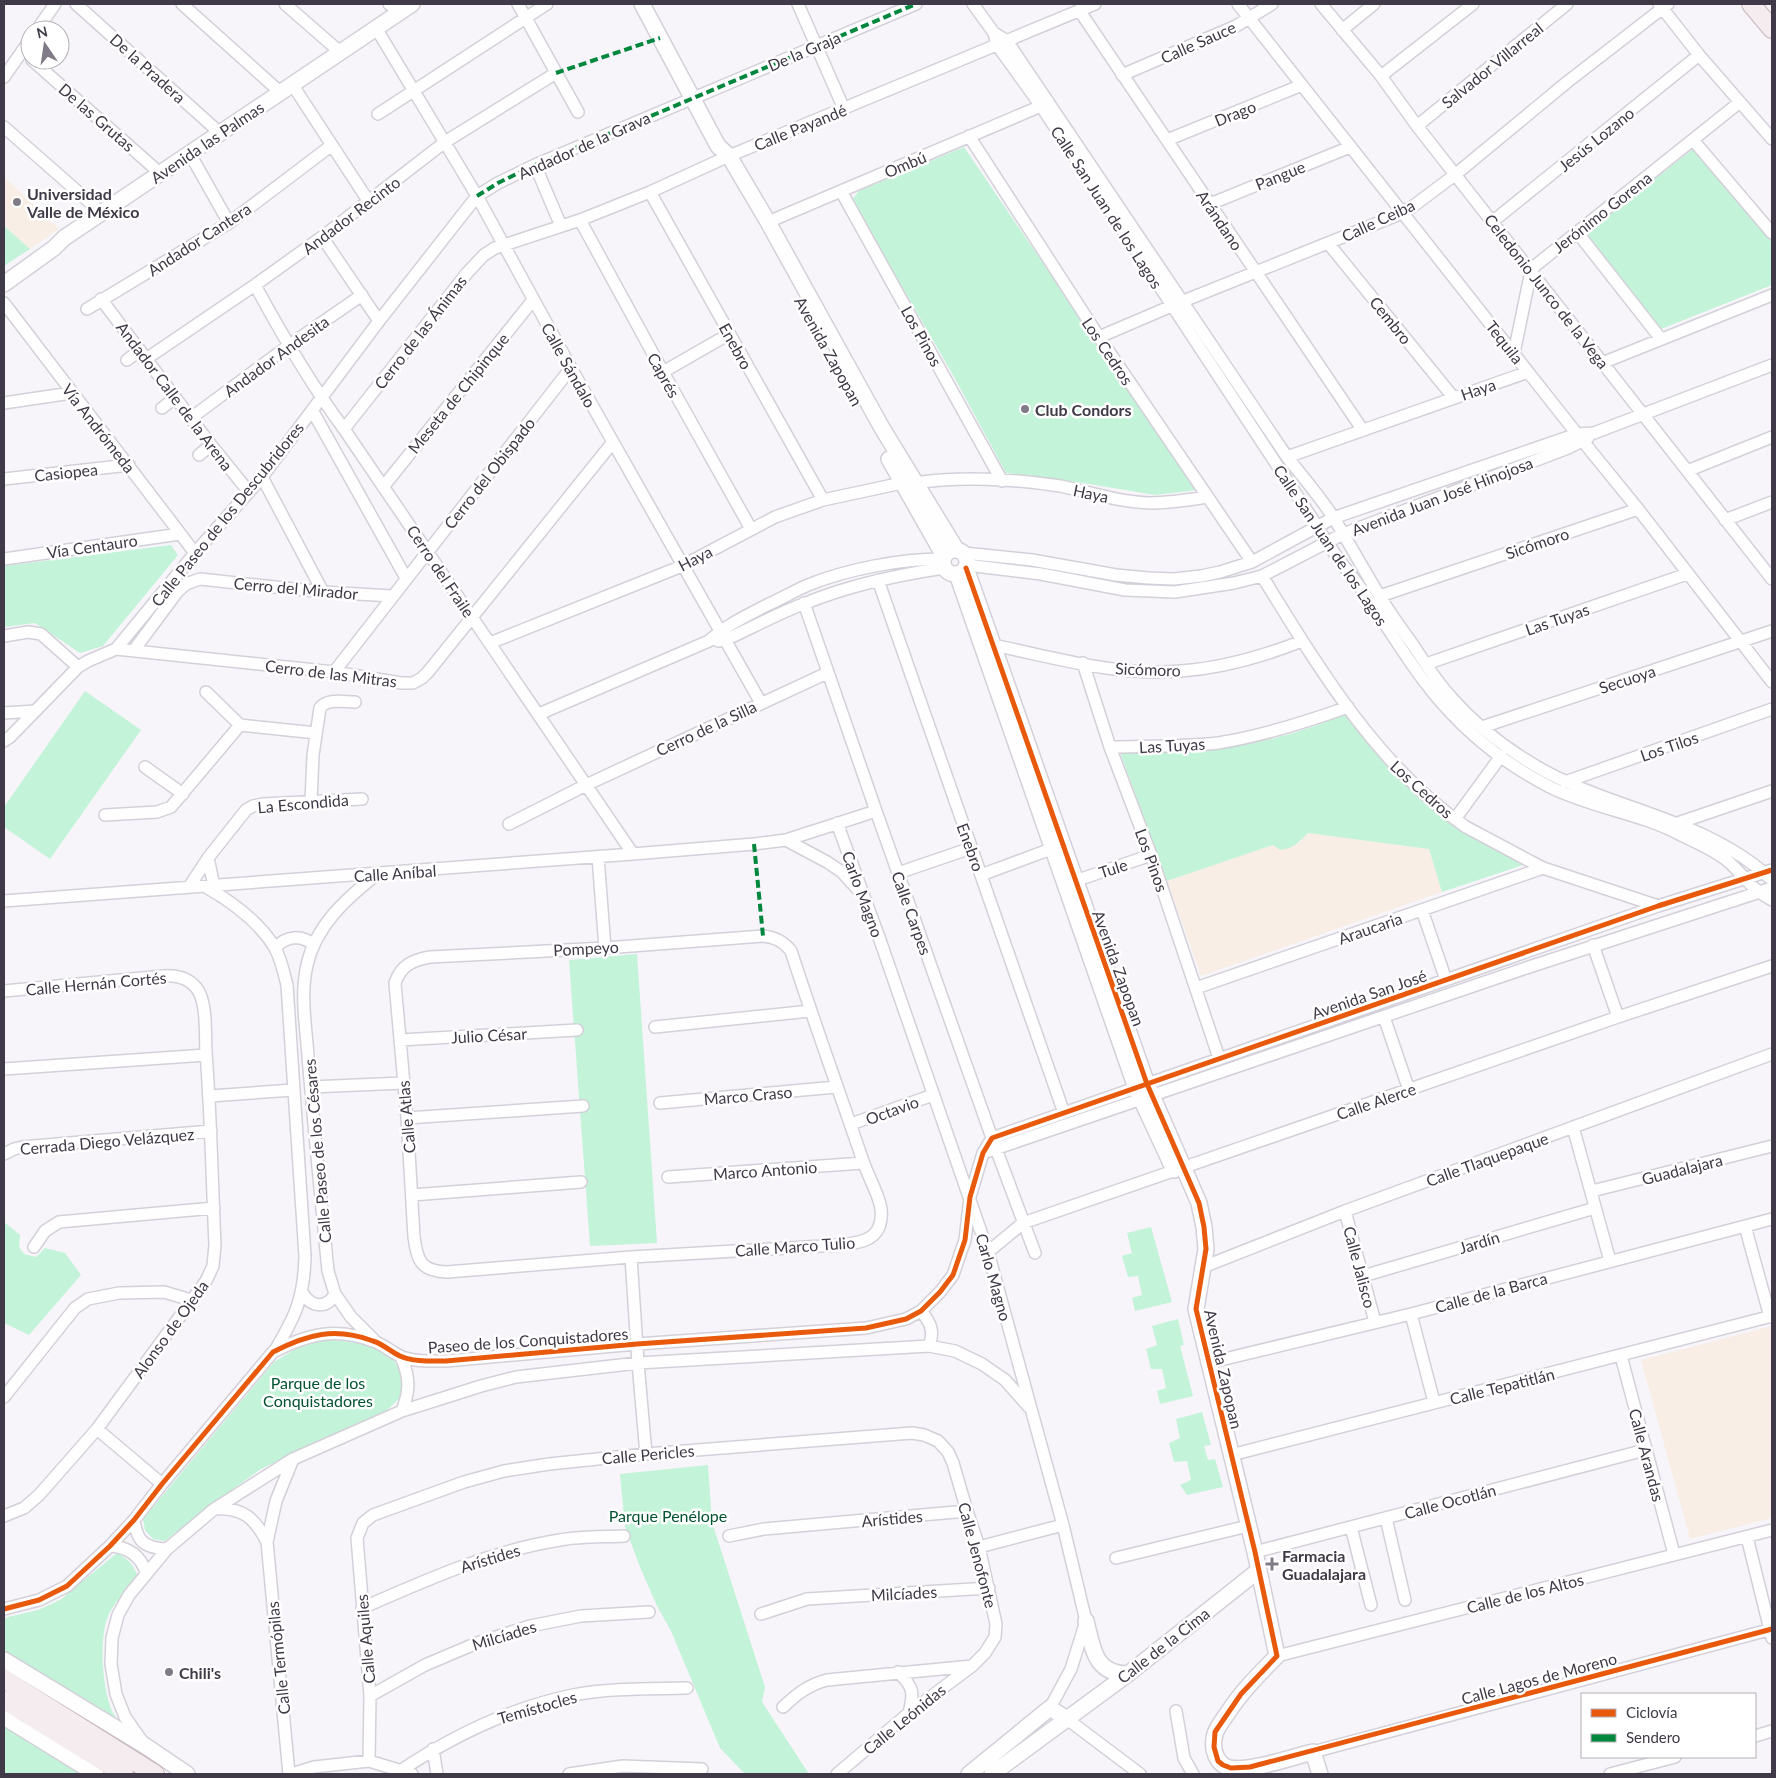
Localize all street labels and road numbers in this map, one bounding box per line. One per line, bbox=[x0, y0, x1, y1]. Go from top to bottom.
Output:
street label: Calle Sauce bbox=[1158, 17, 1238, 67]
street label: Salvador Villarreal bbox=[1437, 18, 1547, 112]
street label: De la Graja bbox=[765, 27, 843, 75]
street label: De la Pradera bbox=[106, 29, 190, 107]
street label: De las Grutas bbox=[55, 79, 139, 155]
street label: Drago bbox=[1212, 96, 1258, 130]
street label: Avenida las Palmas bbox=[147, 97, 267, 187]
street label: Calle Payandé bbox=[751, 100, 849, 154]
street label: Jesús Lozano bbox=[1554, 103, 1638, 175]
street label: Andador de la Grava bbox=[515, 107, 653, 183]
street label: Calle San Juan de los Lagos bbox=[1047, 122, 1167, 292]
street label: Ombú bbox=[881, 147, 929, 181]
street label: Pangue bbox=[1252, 156, 1308, 194]
street label: Jerónimo Gorena bbox=[1549, 168, 1655, 256]
street label: Andador Recinto bbox=[298, 172, 404, 258]
street label: Arándano bbox=[1193, 186, 1247, 254]
street label: Calle Ceiba bbox=[1338, 195, 1418, 245]
street label: Andador Cantera bbox=[144, 198, 254, 280]
street label: Celedonio Junco de la Vega bbox=[1481, 210, 1613, 372]
street label: Cerro de las Ánimas bbox=[370, 271, 470, 393]
street label: Cembro bbox=[1366, 292, 1416, 348]
street label: Avenida Zapopan bbox=[791, 293, 867, 409]
street label: Los Pinos bbox=[898, 303, 946, 370]
street label: Andador Andesita bbox=[220, 311, 332, 401]
street label: Los Cedros bbox=[1079, 314, 1137, 388]
street label: Tequila bbox=[1482, 317, 1528, 367]
street label: Andador Calle de la Arena bbox=[113, 318, 237, 474]
street label: Calle Sándalo bbox=[538, 319, 600, 411]
street label: Enebro bbox=[716, 320, 756, 372]
street label: Meseta de Chipinque bbox=[404, 329, 512, 457]
street label: Caprés bbox=[644, 349, 684, 401]
street label: Haya bbox=[1458, 374, 1498, 404]
street label: Vía Andrómeda bbox=[58, 380, 140, 476]
street label: Cerro del Obispado bbox=[440, 414, 538, 532]
street label: Calle Paseo de los Descubridores bbox=[147, 418, 307, 610]
street label: Avenida Juan José Hinojosa bbox=[1349, 453, 1535, 539]
street label: Casiopea bbox=[33, 459, 99, 485]
street label: Calle San Juan de los Lagos bbox=[1270, 461, 1392, 629]
street label: Haya bbox=[1072, 480, 1110, 506]
street label: Cerro del Fraile bbox=[403, 521, 479, 621]
street label: Sicómoro bbox=[1503, 523, 1571, 563]
street label: Vía Centauro bbox=[45, 530, 139, 562]
street label: Haya bbox=[675, 541, 715, 575]
street label: Cerro del Mirador bbox=[233, 573, 359, 603]
street label: Las Tuyas bbox=[1523, 599, 1592, 639]
street label: Cerro de las Mitras bbox=[264, 655, 398, 691]
street label: Sicómoro bbox=[1115, 658, 1181, 680]
street label: Secuoya bbox=[1596, 661, 1658, 697]
street label: Cerro de la Silla bbox=[653, 696, 759, 760]
street label: Los Tilos bbox=[1637, 727, 1701, 765]
street label: Las Tuyas bbox=[1138, 734, 1206, 756]
street label: Los Cedros bbox=[1387, 756, 1457, 822]
street label: La Escondida bbox=[257, 790, 349, 816]
street label: Enebro bbox=[954, 820, 988, 874]
street label: Los Pinos bbox=[1132, 826, 1172, 894]
street label: Carlo Magno bbox=[839, 848, 887, 940]
street label: Tule bbox=[1096, 854, 1130, 882]
street label: Calle Aníbal bbox=[353, 861, 437, 885]
street label: Calle Carpes bbox=[888, 869, 936, 957]
street label: Avenida Zapopan bbox=[1089, 907, 1149, 1029]
street label: Araucaria bbox=[1335, 908, 1405, 948]
street label: Pompeyo bbox=[553, 937, 619, 959]
street label: Avenida San José bbox=[1309, 965, 1429, 1023]
street label: Calle Hernán Cortés bbox=[25, 967, 167, 999]
street label: Julio César bbox=[451, 1024, 528, 1046]
street label: Calle Paseo de los Césares bbox=[299, 1058, 335, 1244]
street label: Calle Alerce bbox=[1334, 1079, 1418, 1123]
street label: Calle Atlas bbox=[393, 1080, 419, 1154]
street label: Marco Craso bbox=[703, 1082, 793, 1108]
street label: Octavio bbox=[863, 1092, 921, 1128]
street label: Cerrada Diego Velázquez bbox=[19, 1124, 195, 1158]
street label: Calle Tlaquepaque bbox=[1423, 1128, 1551, 1190]
street label: Guadalajara bbox=[1640, 1150, 1724, 1188]
street label: Marco Antonio bbox=[712, 1157, 818, 1183]
street label: Calle Jalisco bbox=[1340, 1224, 1380, 1310]
street label: Jardín bbox=[1456, 1227, 1502, 1257]
street label: Carlo Magno bbox=[972, 1231, 1016, 1323]
street label: Calle Marco Tulio bbox=[734, 1232, 856, 1260]
street label: Calle de la Barca bbox=[1433, 1268, 1549, 1316]
street label: Alonso de Ojeda bbox=[128, 1276, 212, 1382]
street label: Avenida Zapopan bbox=[1201, 1307, 1247, 1431]
street label: Paseo de los Conquistadores bbox=[427, 1324, 629, 1356]
street label: Calle Tepatitlán bbox=[1448, 1364, 1556, 1408]
street label: Calle Arandas bbox=[1625, 1406, 1669, 1504]
street label: Calle Pericles bbox=[601, 1440, 695, 1468]
street label: Calle Ocotlán bbox=[1402, 1480, 1498, 1522]
street label: Calle Jenofonte bbox=[955, 1500, 1001, 1610]
street label: Arístides bbox=[860, 1506, 924, 1530]
street label: Arístides bbox=[458, 1540, 522, 1576]
street label: Calle de los Altos bbox=[1465, 1569, 1586, 1617]
street label: Milcíades bbox=[870, 1582, 938, 1604]
street label: Calle Aquiles bbox=[352, 1593, 378, 1685]
street label: Calle Termópilas bbox=[263, 1600, 293, 1716]
street label: Calle de la Cima bbox=[1113, 1603, 1213, 1687]
street label: Milcíades bbox=[470, 1616, 538, 1654]
street label: Calle Lagos de Moreno bbox=[1459, 1648, 1619, 1708]
street label: Calle Leónidas bbox=[859, 1680, 949, 1758]
street label: Temístocles bbox=[495, 1687, 579, 1727]

